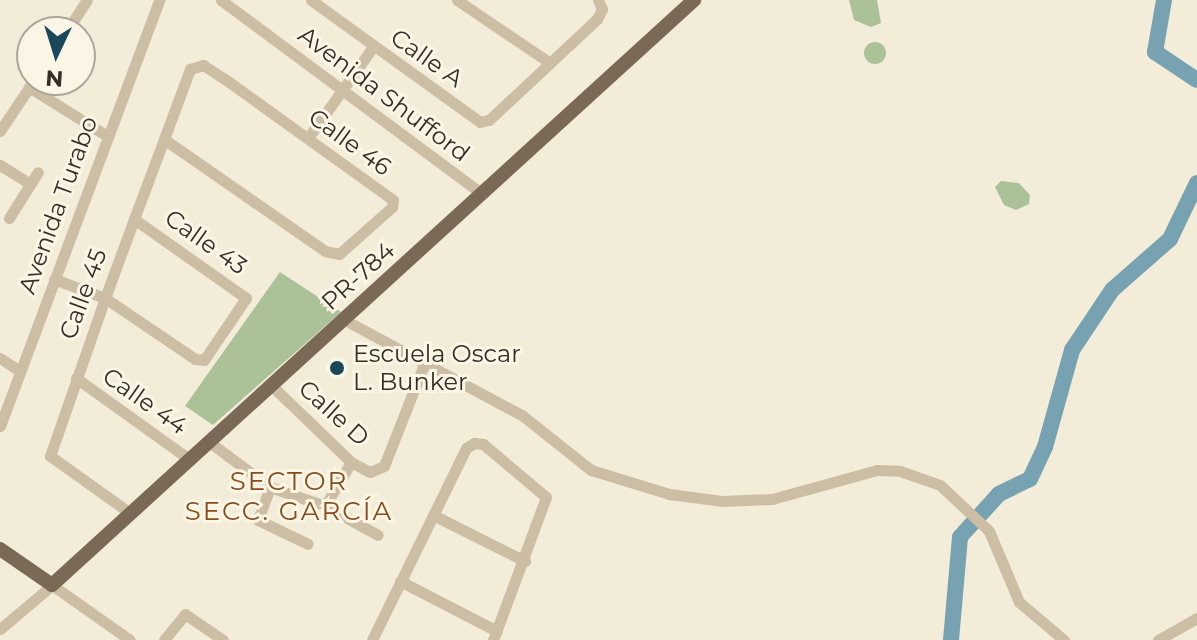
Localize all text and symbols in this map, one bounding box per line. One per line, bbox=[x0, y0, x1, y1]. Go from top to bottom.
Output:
north arrow bbox=[16, 16, 96, 96]
street label: Avenida Shufford bbox=[293, 20, 475, 168]
street label: Calle A bbox=[385, 23, 469, 93]
text: N bbox=[45, 64, 64, 93]
street label: Calle 46 bbox=[303, 102, 397, 182]
street label: Avenida Turabo bbox=[13, 112, 103, 298]
street label: Calle 43 bbox=[159, 203, 253, 281]
street label: PR-784 bbox=[316, 236, 400, 316]
street label: Calle 45 bbox=[53, 245, 113, 343]
place label: Escuela Oscar L. Bunker bbox=[353, 340, 521, 396]
marker: Escuela Oscar L. Bunker bbox=[328, 359, 346, 377]
street label: Calle 44 bbox=[97, 362, 193, 440]
street label: Calle D bbox=[293, 374, 375, 452]
district label: SECTOR SECC. GARCÍA bbox=[185, 466, 393, 528]

